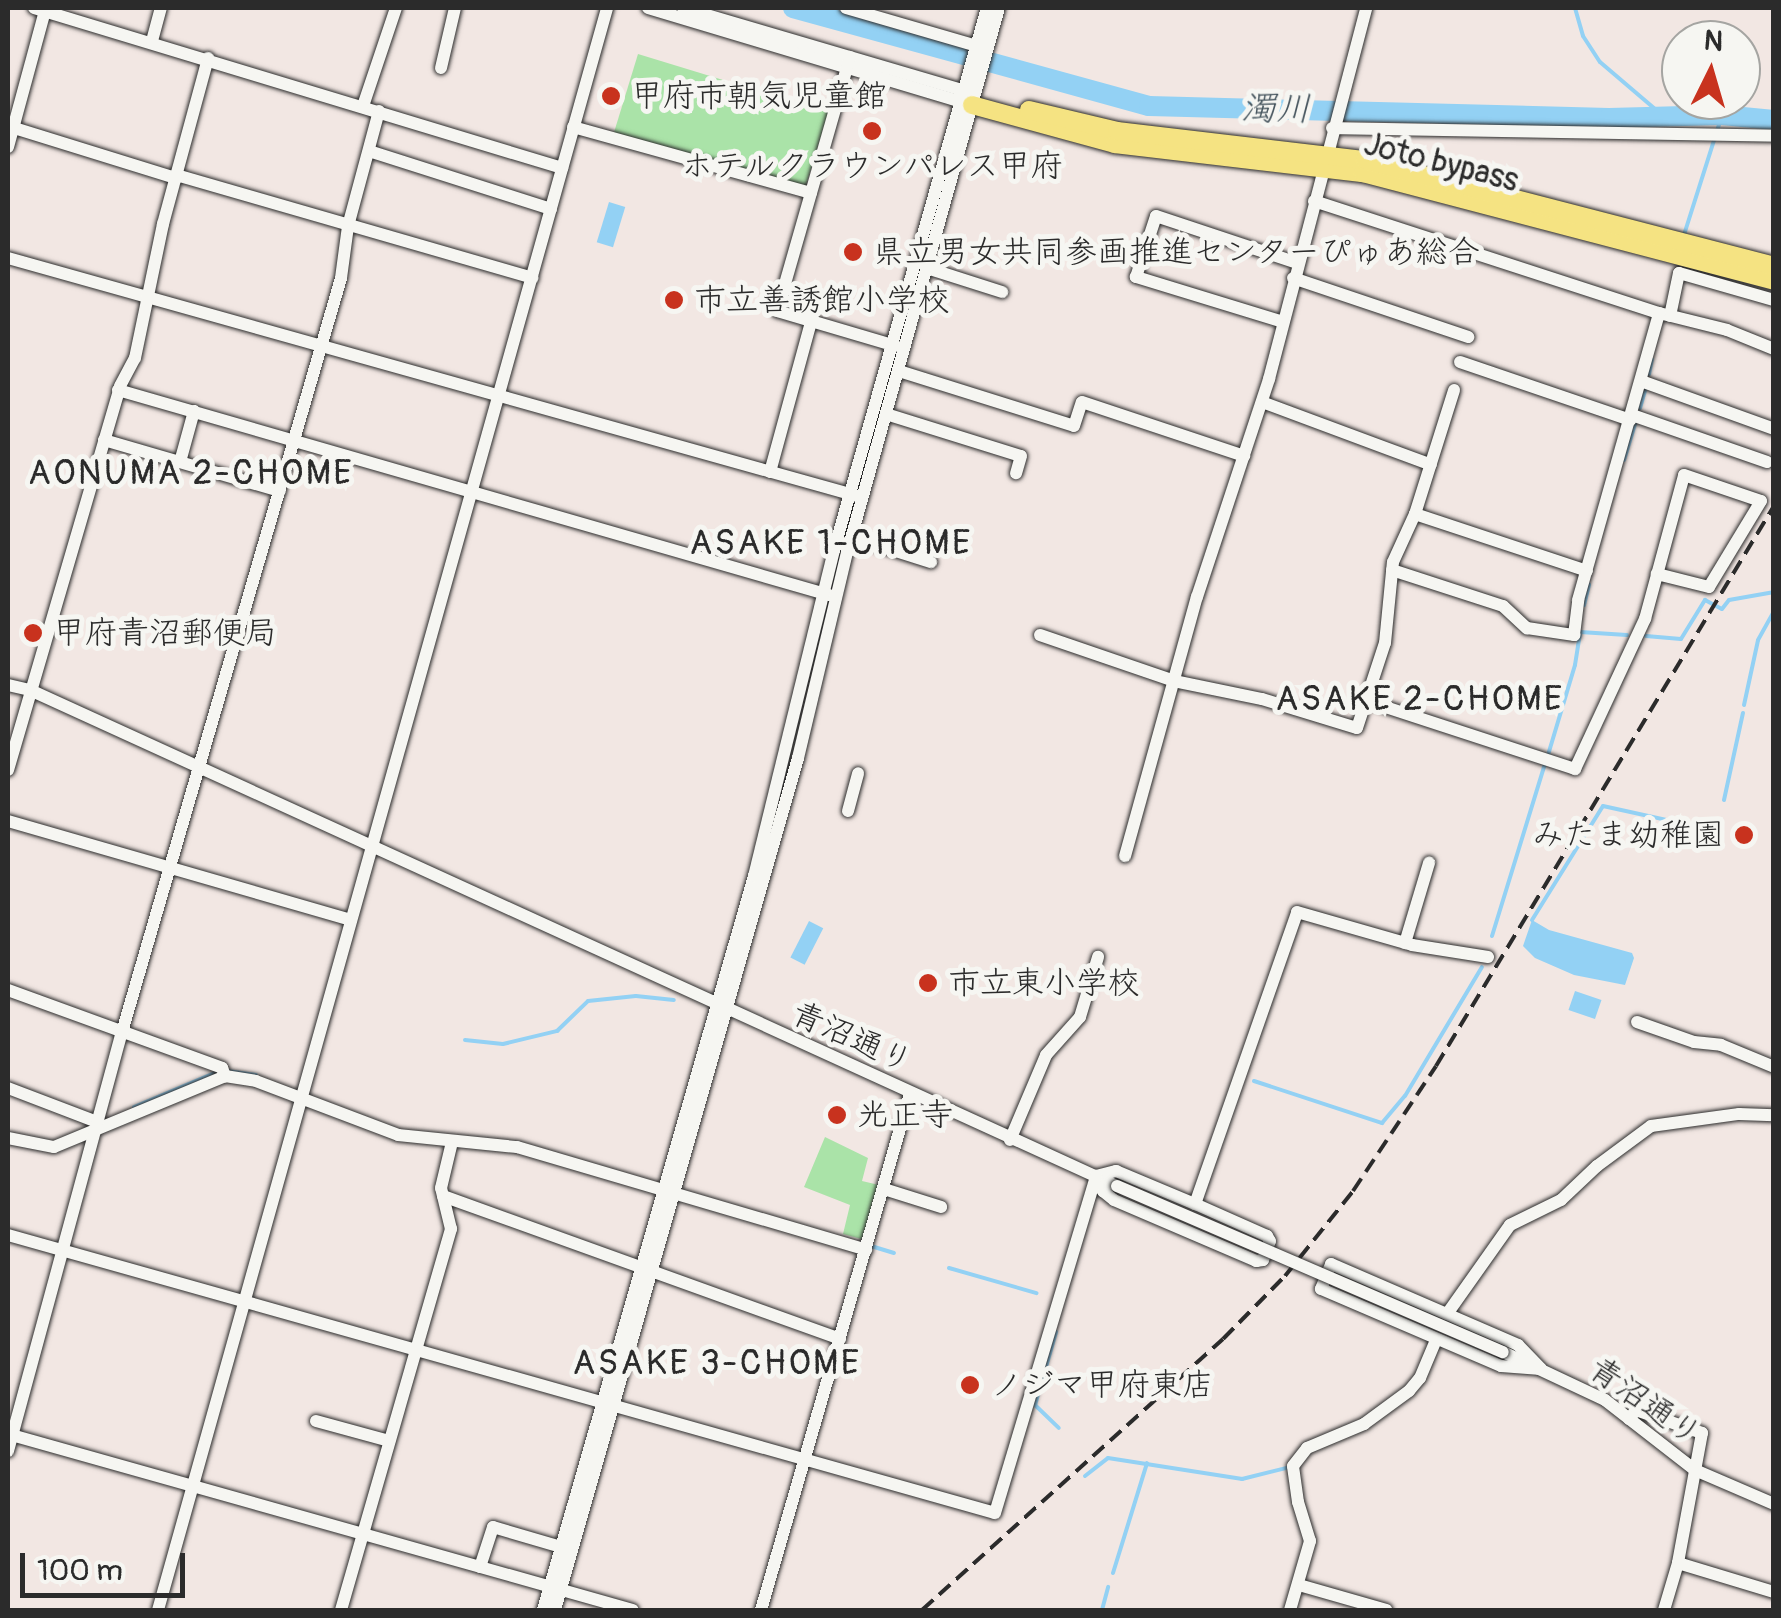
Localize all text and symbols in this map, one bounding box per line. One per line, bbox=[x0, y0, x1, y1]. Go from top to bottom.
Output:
north arrow bbox=[1661, 20, 1761, 120]
text: N bbox=[1703, 23, 1724, 60]
place label: 甲府市朝気児童館 bbox=[631, 77, 887, 115]
marker: 甲府市朝気児童館 bbox=[600, 85, 622, 107]
water label: 濁川 bbox=[1241, 87, 1311, 131]
marker: ホテルクラウンパレス甲府 bbox=[861, 120, 883, 142]
street label: Joto bypass bbox=[1360, 125, 1522, 201]
place label: ホテルクラウンパレス甲府 bbox=[680, 147, 1064, 185]
place label: 県立男女共同参画推進センターぴゅあ総合 bbox=[873, 233, 1481, 271]
marker: 県立男女共同参画推進センターぴゅあ総合 bbox=[842, 241, 864, 263]
place label: 市立善誘館小学校 bbox=[694, 281, 950, 319]
marker: 市立善誘館小学校 bbox=[663, 289, 685, 311]
district label: AONUMA 2-CHOME bbox=[28, 452, 354, 494]
district label: ASAKE 1-CHOME bbox=[689, 522, 973, 564]
place label: 甲府青沼郵便局 bbox=[53, 614, 277, 652]
marker: 甲府青沼郵便局 bbox=[22, 622, 44, 644]
district label: ASAKE 2-CHOME bbox=[1275, 678, 1565, 720]
place label: みたま幼稚園 bbox=[1532, 816, 1724, 854]
marker: みたま幼稚園 bbox=[1733, 824, 1755, 846]
place label: 市立東小学校 bbox=[948, 964, 1140, 1002]
marker: 市立東小学校 bbox=[917, 972, 939, 994]
street label: 青沼通り bbox=[786, 994, 918, 1082]
place label: 光正寺 bbox=[857, 1096, 953, 1134]
marker: 光正寺 bbox=[826, 1104, 848, 1126]
district label: ASAKE 3-CHOME bbox=[572, 1342, 862, 1384]
street label: 青沼通り bbox=[1582, 1350, 1708, 1454]
place label: ノジマ甲府東店 bbox=[990, 1366, 1214, 1404]
marker: ノジマ甲府東店 bbox=[959, 1374, 981, 1396]
scale bar bbox=[25, 1533, 190, 1595]
text: 100 m bbox=[37, 1552, 123, 1589]

